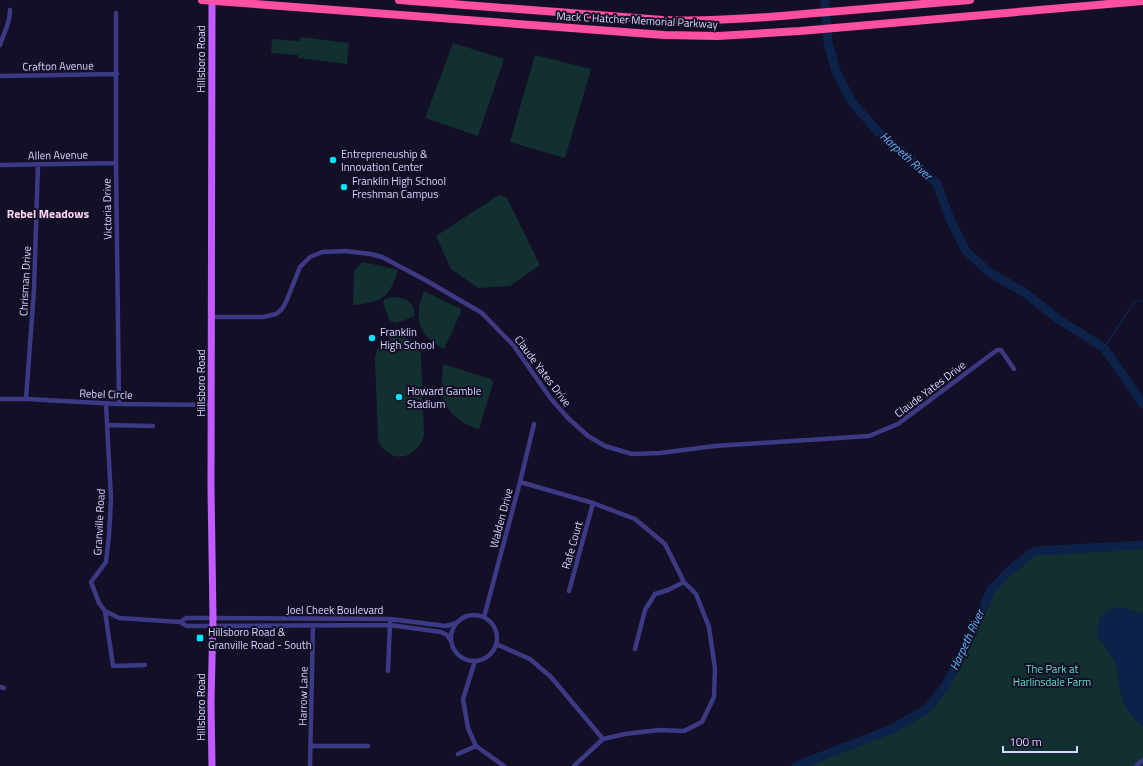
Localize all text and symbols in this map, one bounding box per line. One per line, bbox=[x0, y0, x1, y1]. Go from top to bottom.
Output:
street label: Mack C Hatcher Memorial Parkway bbox=[556, 8, 719, 32]
street label: Hillsboro Road bbox=[193, 25, 209, 93]
street label: Crafton Avenue bbox=[22, 57, 94, 75]
water label: Harpeth River bbox=[876, 127, 939, 186]
street label: Allen Avenue bbox=[28, 146, 89, 164]
place label: Entrepreneuship & Innovation Center bbox=[341, 146, 428, 175]
marker: Entrepreneuship & Innovation Center bbox=[328, 155, 338, 165]
place label: Franklin High School Freshman Campus bbox=[352, 173, 446, 202]
street label: Victoria Drive bbox=[98, 178, 116, 240]
marker: Franklin High School Freshman Campus bbox=[339, 182, 349, 192]
district label: Rebel Meadows bbox=[7, 204, 90, 223]
street label: Chrisman Drive bbox=[15, 245, 35, 317]
place label: Franklin High School bbox=[380, 324, 435, 353]
street label: Claude Yates Drive bbox=[511, 332, 575, 410]
marker: Franklin High School bbox=[367, 333, 377, 343]
street label: Hillsboro Road bbox=[193, 349, 209, 417]
street label: Claude Yates Drive bbox=[891, 357, 969, 421]
place label: Howard Gamble Stadium bbox=[407, 383, 482, 412]
street label: Rebel Circle bbox=[79, 385, 133, 403]
marker: Howard Gamble Stadium bbox=[394, 392, 404, 402]
street label: Walden Drive bbox=[485, 486, 517, 550]
street label: Granville Road bbox=[89, 488, 109, 556]
street label: Rafe Court bbox=[558, 519, 586, 571]
street label: Joel Cheek Boulevard bbox=[287, 602, 384, 618]
water label: Harpeth River bbox=[944, 604, 990, 673]
place label: Hillsboro Road & Granville Road - South bbox=[208, 624, 312, 653]
marker: Hillsboro Road & Granville Road - South bbox=[195, 633, 205, 643]
park label: The Park at Harlinsdale Farm bbox=[1013, 661, 1091, 690]
street label: Harrow Lane bbox=[294, 666, 312, 726]
street label: Hillsboro Road bbox=[193, 673, 209, 741]
scale bar bbox=[1003, 728, 1077, 754]
text: 100 m bbox=[1009, 732, 1042, 751]

